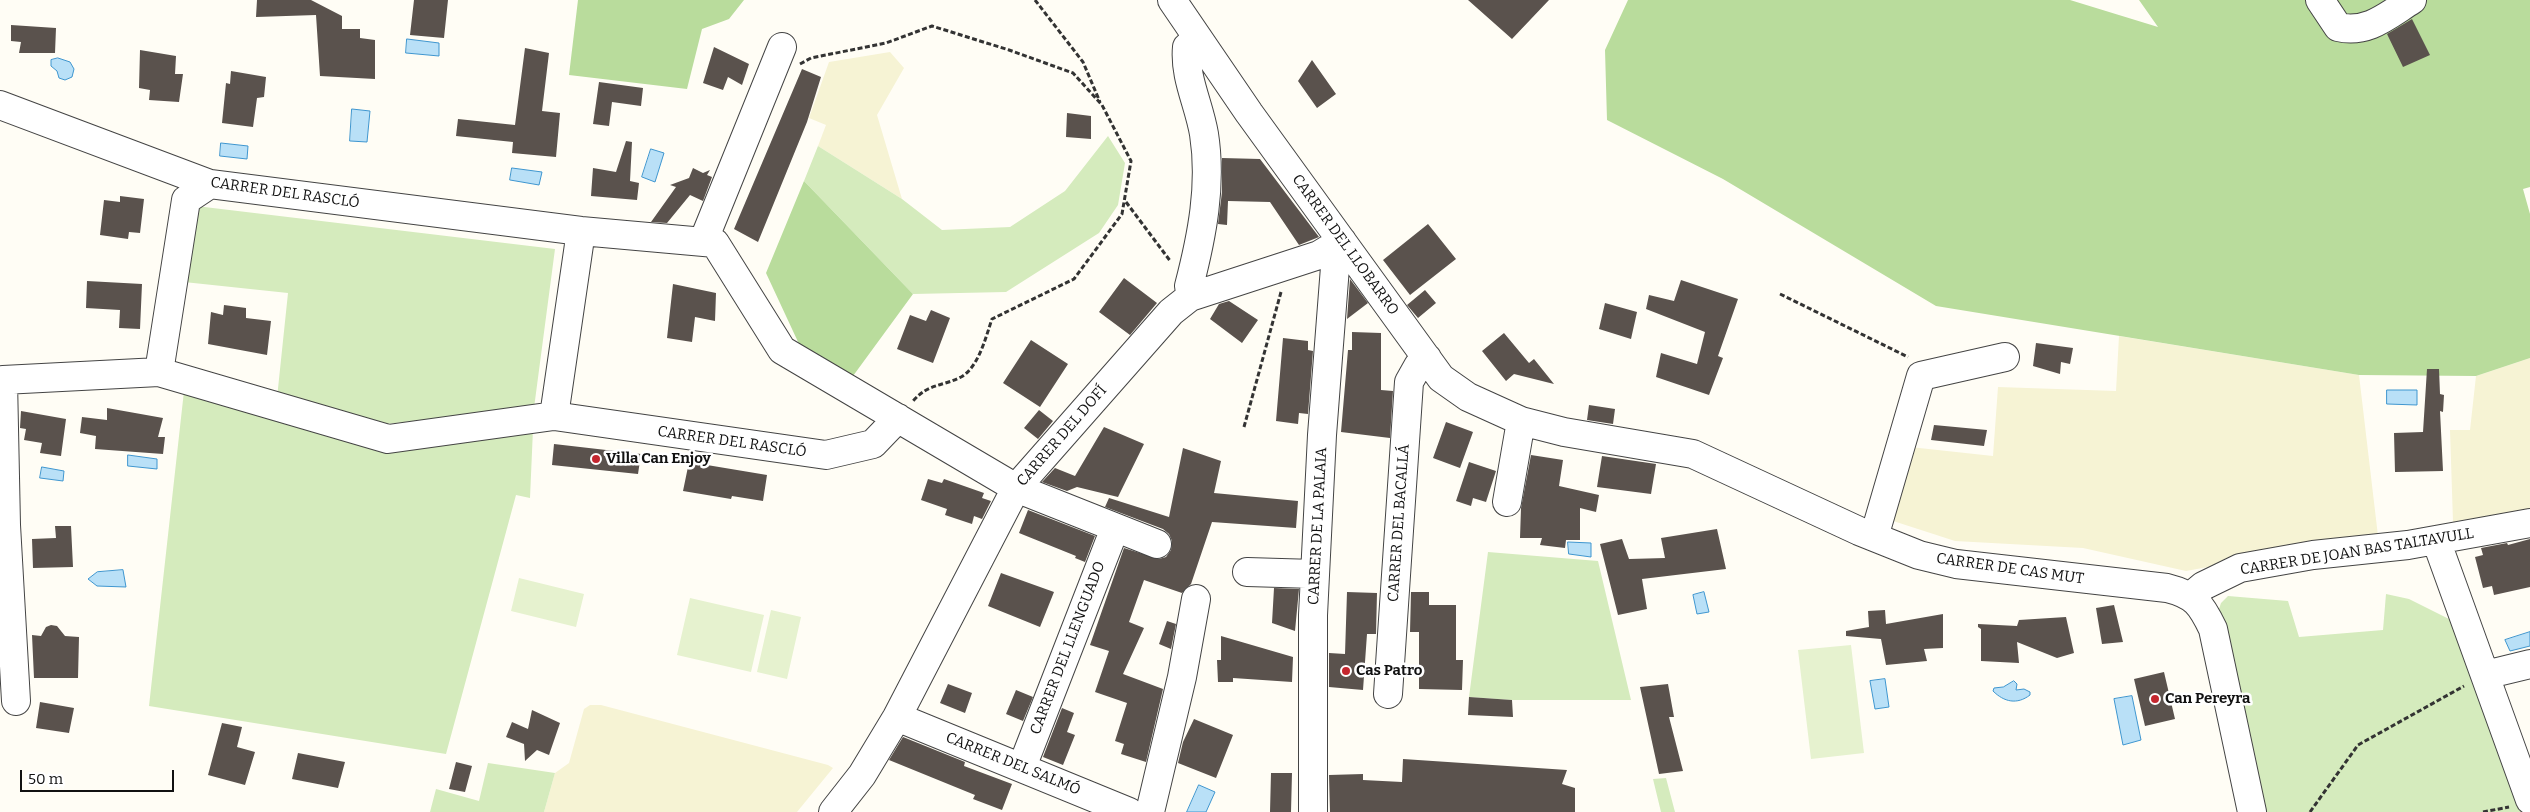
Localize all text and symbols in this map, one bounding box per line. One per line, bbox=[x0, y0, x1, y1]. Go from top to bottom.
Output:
street label: CARRER DEL LLOBARRO bbox=[1288, 171, 1402, 319]
street label: CARRER DEL RASCLÓ bbox=[209, 174, 361, 212]
street label: CARRER DEL DOFÍ bbox=[1013, 382, 1111, 490]
street label: CARRER DEL RASCLÓ bbox=[656, 423, 808, 461]
street label: CARRER DEL BACALLÁ bbox=[1385, 443, 1413, 603]
street label: CARRER DE LA PALAIA bbox=[1305, 447, 1331, 605]
place label: Villa Can Enjoy bbox=[606, 450, 711, 468]
marker: Villa Can Enjoy bbox=[590, 453, 602, 465]
street label: CARRER DE JOAN BAS TALTAVULL bbox=[2239, 525, 2475, 579]
street label: CARRER DE CAS MUT bbox=[1935, 550, 2085, 588]
street label: CARRER DEL LLENGUADO bbox=[1027, 559, 1109, 737]
place label: Cas Patro bbox=[1356, 662, 1422, 680]
marker: Cas Patro bbox=[1340, 665, 1352, 677]
place label: Can Pereyra bbox=[2165, 690, 2250, 708]
marker: Can Pereyra bbox=[2149, 693, 2161, 705]
street label: CARRER DEL SALMÓ bbox=[943, 729, 1083, 799]
scale bar bbox=[22, 760, 176, 792]
text: 50 m bbox=[28, 770, 63, 788]

